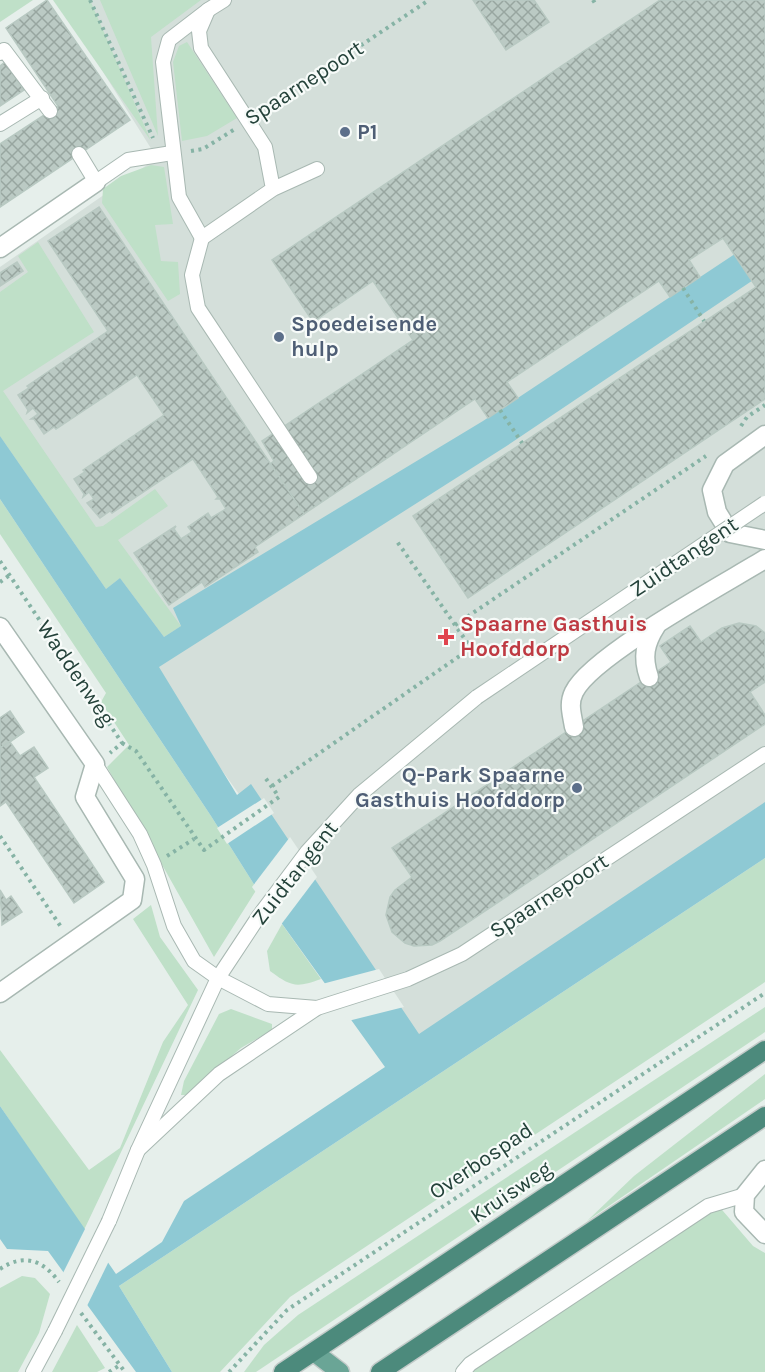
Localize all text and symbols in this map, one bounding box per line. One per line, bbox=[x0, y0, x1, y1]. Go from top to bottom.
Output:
street label: Spaarnepoort bbox=[240, 35, 368, 131]
place label: P1 bbox=[357, 119, 378, 145]
marker: P1 bbox=[338, 125, 352, 139]
place label: Spoedeisende hulp bbox=[291, 311, 437, 362]
marker: Spoedeisende hulp bbox=[272, 330, 286, 344]
street label: Zuidtangent bbox=[625, 511, 743, 603]
place label: Spaarne Gasthuis Hoofddorp bbox=[460, 611, 647, 662]
street label: Waddenweg bbox=[31, 615, 121, 731]
marker: Spaarne Gasthuis Hoofddorp bbox=[437, 628, 455, 646]
place label: Q-Park Spaarne Gasthuis Hoofddorp bbox=[355, 762, 565, 813]
marker: Q-Park Spaarne Gasthuis Hoofddorp bbox=[570, 781, 584, 795]
street label: Zuidtangent bbox=[246, 816, 344, 930]
street label: Spaarnepoort bbox=[485, 848, 613, 944]
street label: Overbospad bbox=[424, 1117, 538, 1205]
street label: Kruisweg bbox=[465, 1155, 557, 1229]

